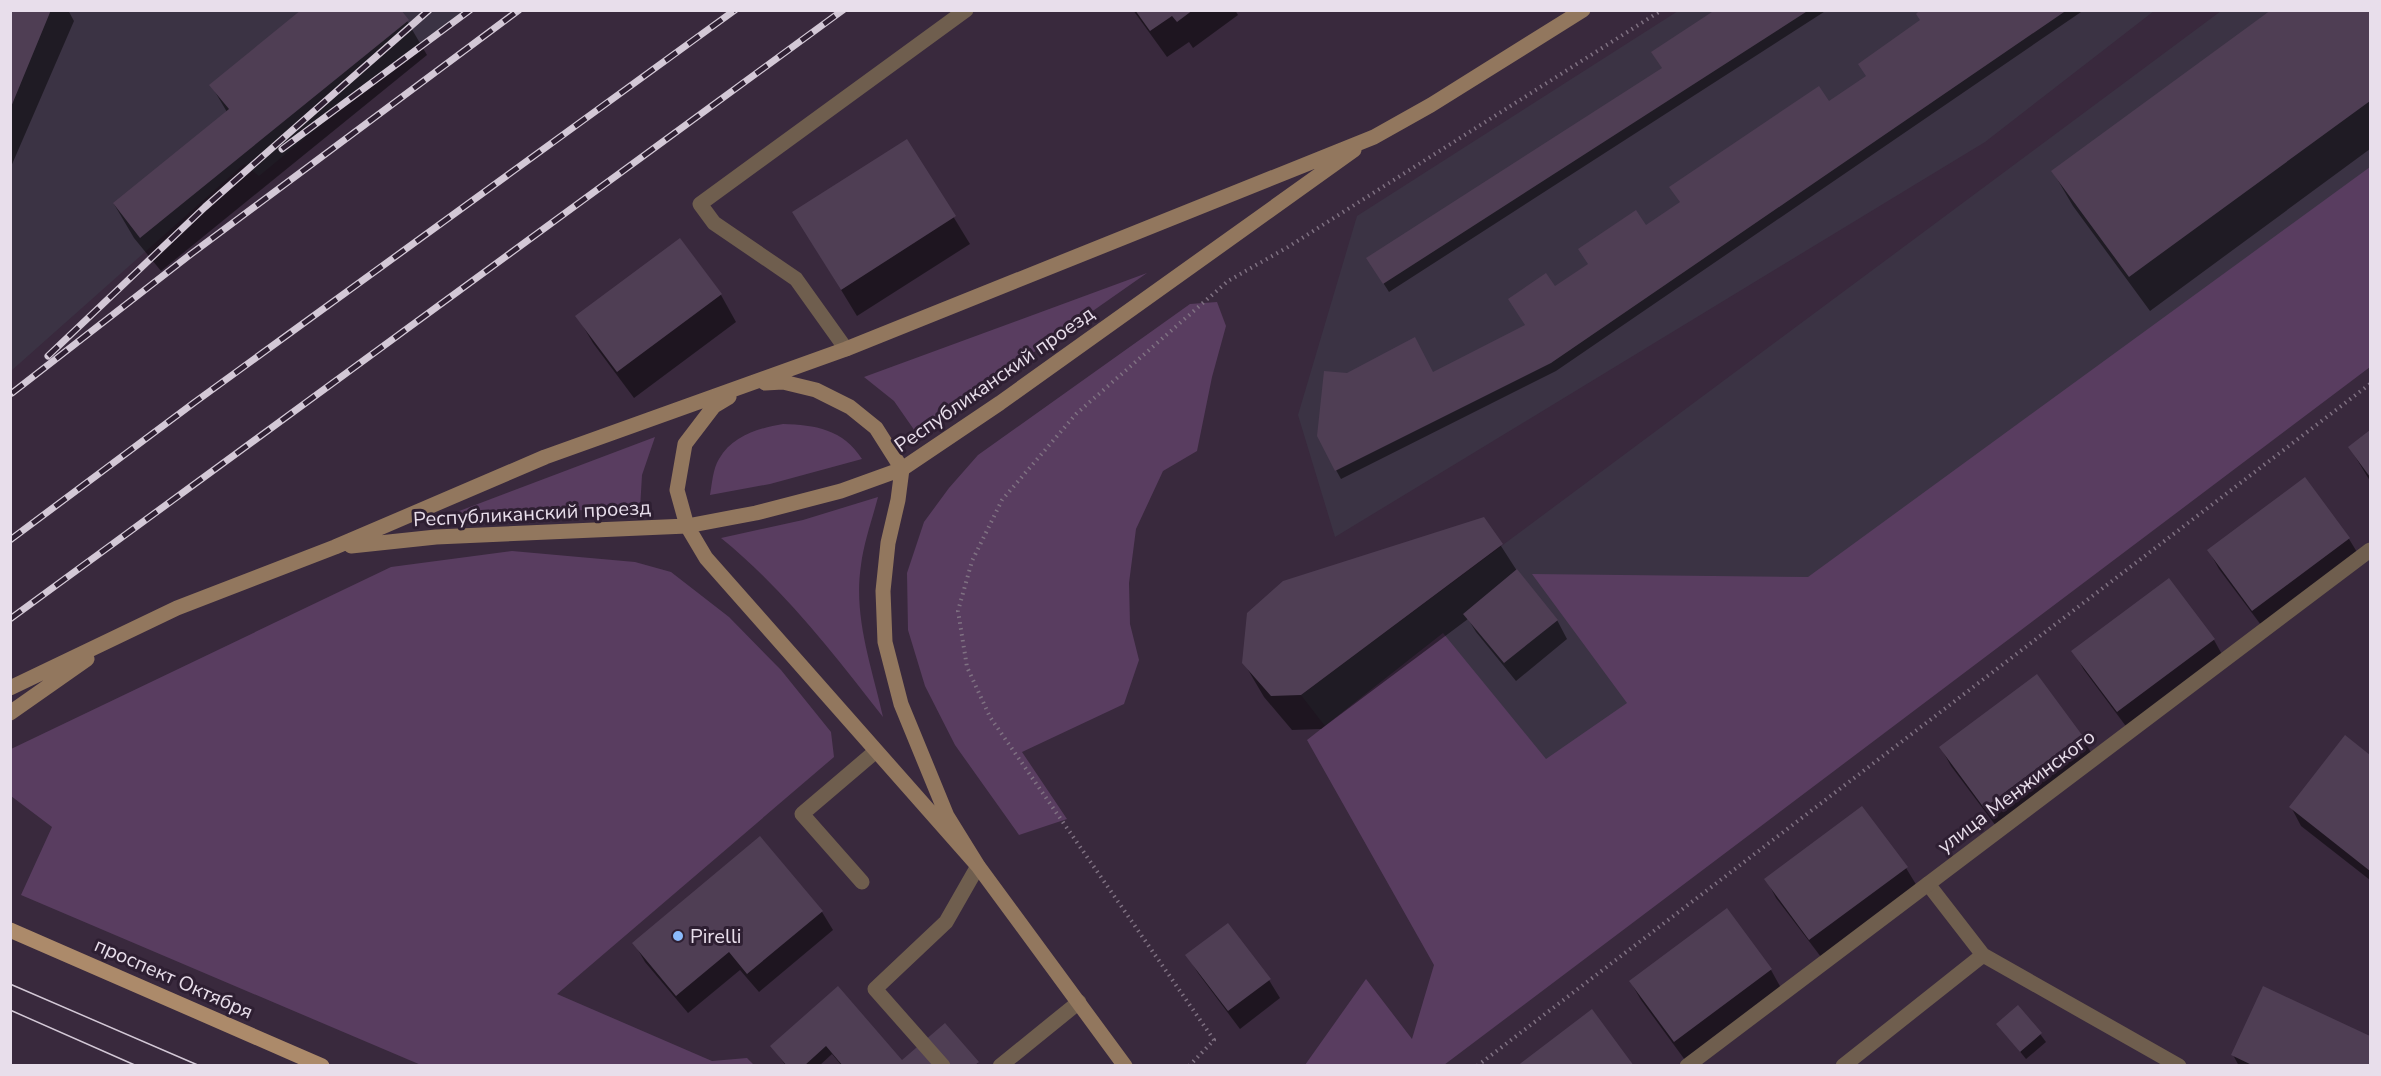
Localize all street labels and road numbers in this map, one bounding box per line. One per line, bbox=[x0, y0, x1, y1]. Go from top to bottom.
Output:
street label: Республиканский проезд bbox=[889, 300, 1100, 459]
street label: Республиканский проезд bbox=[412, 494, 652, 533]
street label: улица Менжинского bbox=[1932, 723, 2101, 860]
street label: проспект Октября bbox=[90, 931, 257, 1026]

